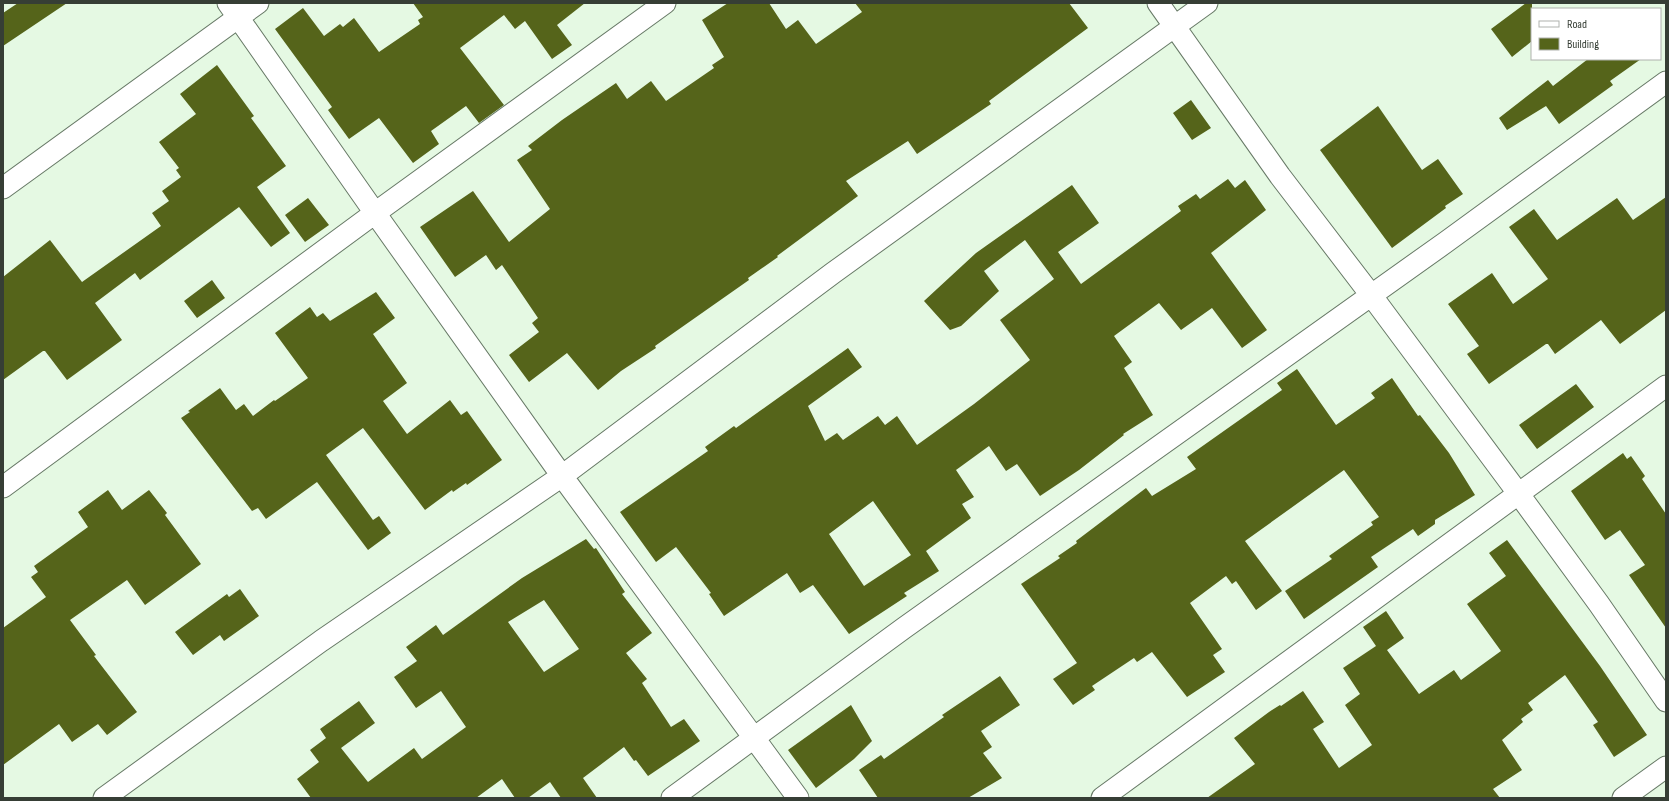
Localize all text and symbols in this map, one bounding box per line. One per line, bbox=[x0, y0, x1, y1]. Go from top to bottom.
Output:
legend bbox=[1531, 8, 1661, 60]
text: Road bbox=[1567, 17, 1587, 32]
text: Building bbox=[1567, 37, 1599, 52]

